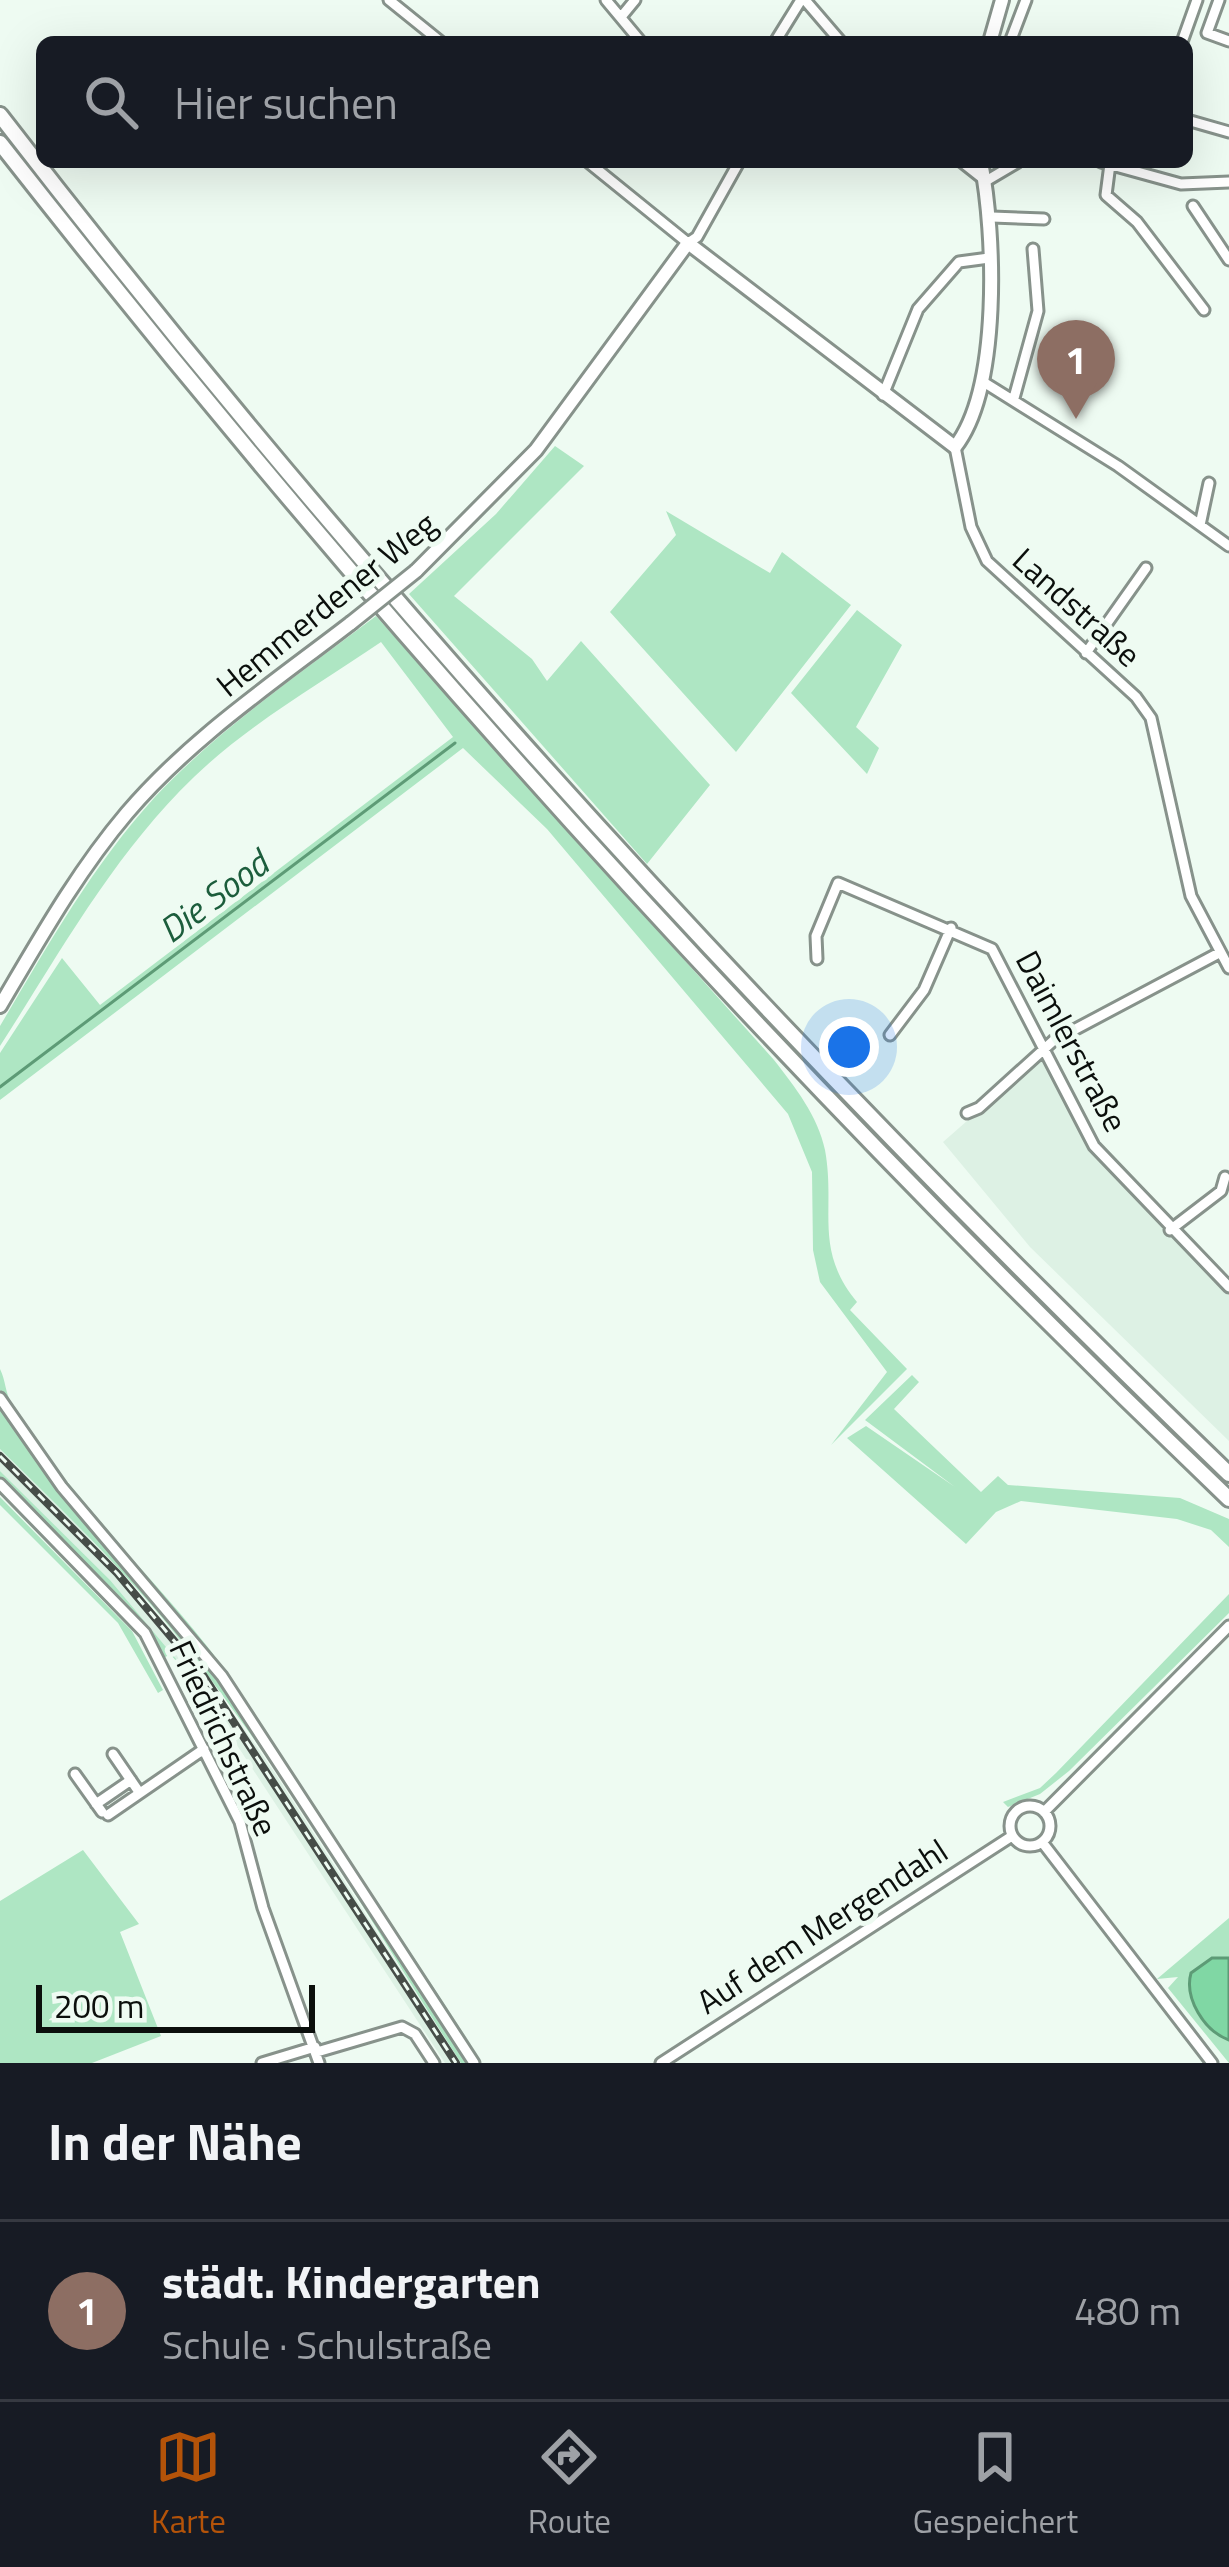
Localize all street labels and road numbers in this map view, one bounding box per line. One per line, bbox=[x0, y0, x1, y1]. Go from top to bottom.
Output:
street label: Hemmerdener Weg bbox=[205, 499, 447, 709]
street label: Landstraße bbox=[1002, 536, 1152, 678]
street label: Daimlerstraße bbox=[1003, 941, 1141, 1141]
street label: Friedrichstraße bbox=[157, 1632, 291, 1844]
street label: Auf dem Mergendahl bbox=[687, 1826, 957, 2026]

